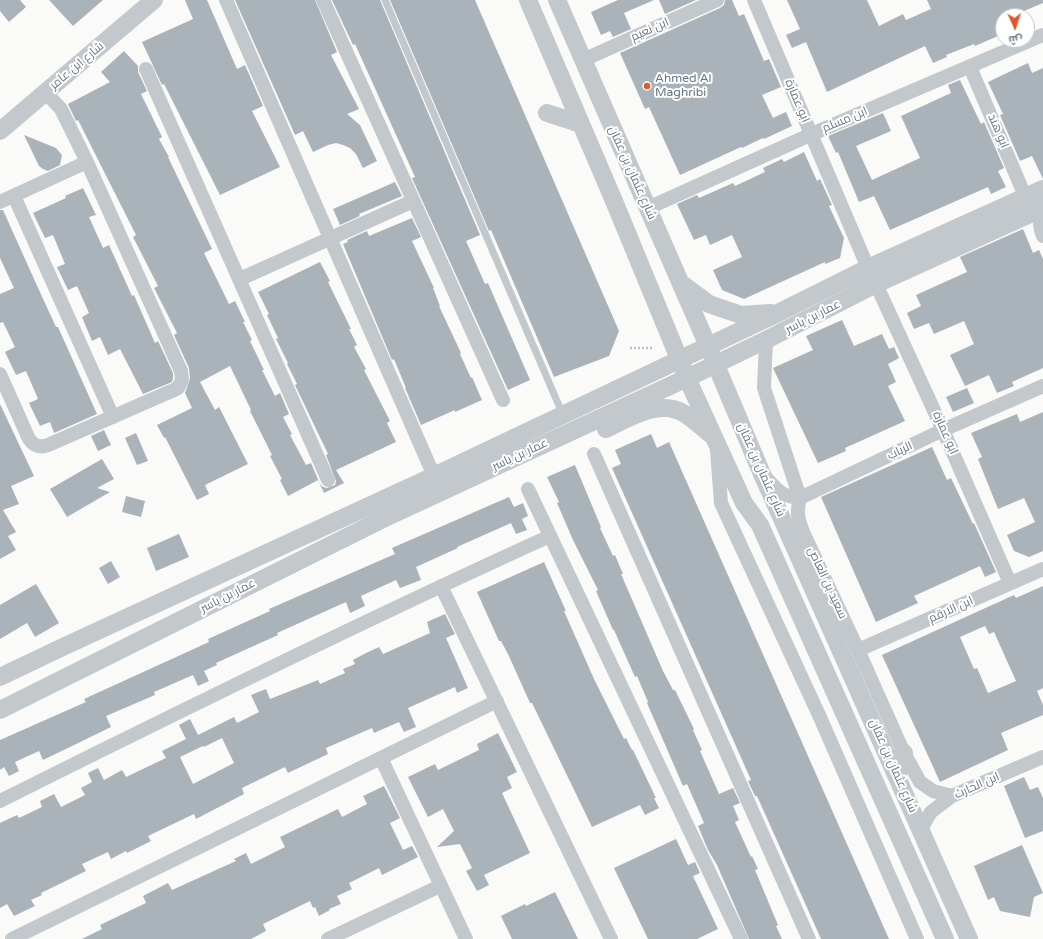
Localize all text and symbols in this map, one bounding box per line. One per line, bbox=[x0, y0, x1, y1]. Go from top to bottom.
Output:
north arrow bbox=[995, 8, 1035, 48]
street label: ابن نعيم bbox=[629, 15, 671, 45]
text: ش bbox=[1008, 33, 1023, 46]
street label: شارع ابن عامر bbox=[47, 39, 107, 93]
place label: Ahmed Al Maghribi bbox=[655, 72, 712, 100]
street label: ابو عمارة bbox=[782, 77, 812, 125]
marker: Ahmed Al Maghribi bbox=[642, 81, 652, 91]
street label: ابن مسلم bbox=[820, 104, 870, 136]
street label: ابو هند bbox=[984, 112, 1012, 150]
street label: شارع عثمان بن عفان bbox=[605, 124, 659, 222]
street label: عمار بن ياسر bbox=[783, 297, 843, 337]
street label: ابو عمارة bbox=[929, 409, 961, 457]
street label: شارع عثمان بن عفان bbox=[734, 421, 788, 519]
street label: عمار بن ياسر bbox=[490, 436, 550, 474]
street label: الرباب bbox=[885, 439, 915, 463]
street label: سعيد بن العاص bbox=[804, 545, 850, 621]
street label: عمار بن ياسر bbox=[198, 576, 258, 616]
street label: ابن الارقم bbox=[926, 594, 976, 626]
street label: شارع عثمان بن عفان bbox=[866, 717, 920, 815]
street label: ابن الحارث bbox=[952, 770, 1002, 802]

